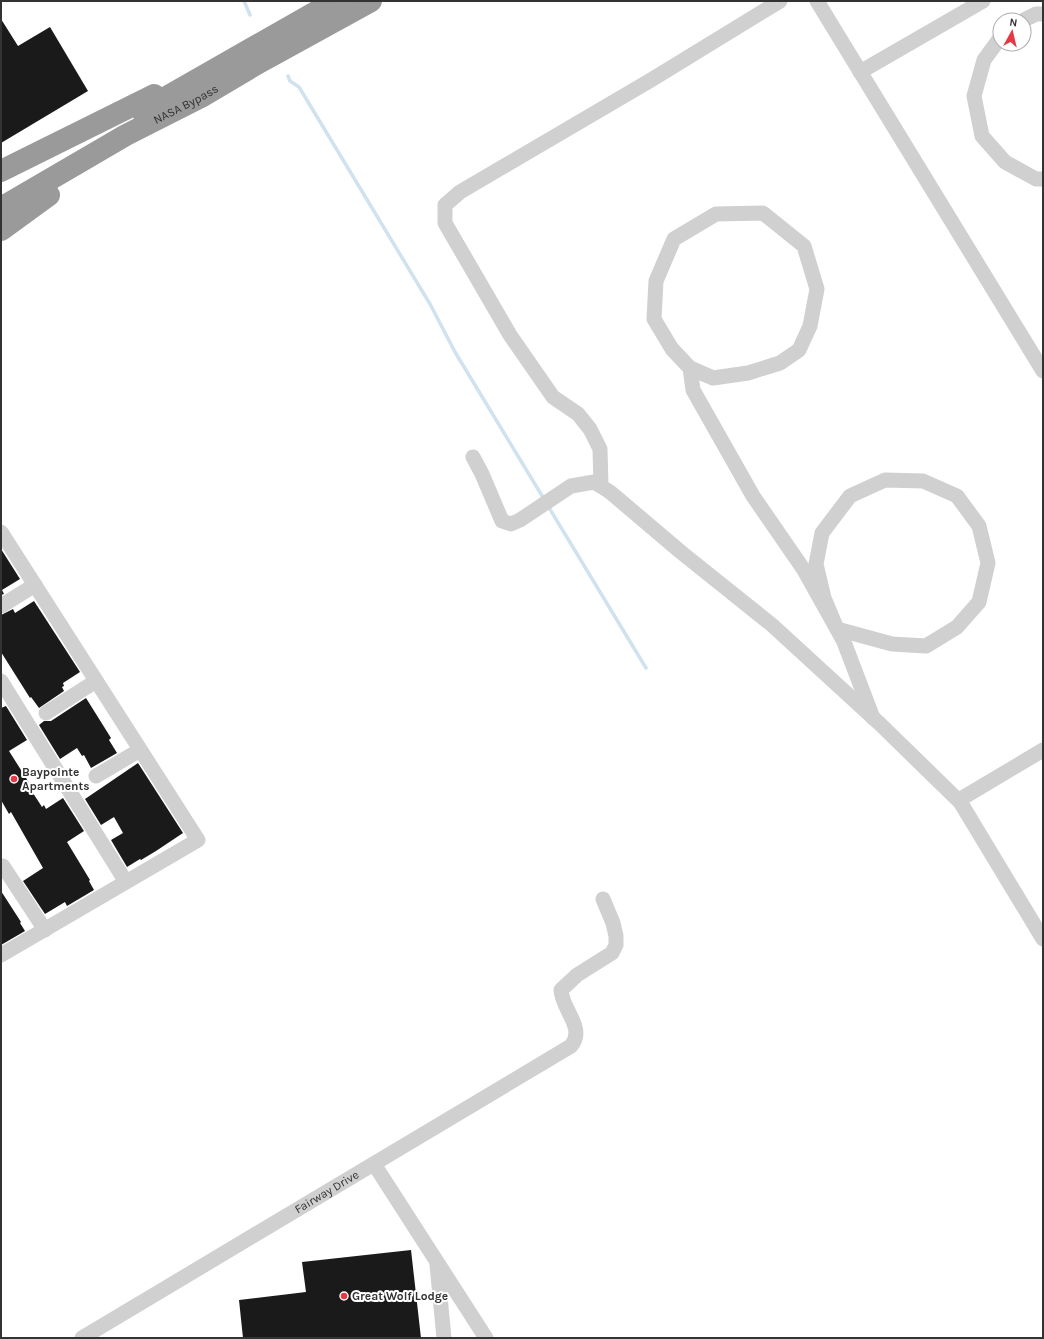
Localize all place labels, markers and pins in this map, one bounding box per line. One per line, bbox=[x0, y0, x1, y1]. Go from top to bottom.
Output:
place label: Baypointe Apartments bbox=[22, 765, 90, 793]
marker: Baypointe Apartments bbox=[9, 774, 19, 784]
place label: Great Wolf Lodge bbox=[352, 1289, 448, 1303]
marker: Great Wolf Lodge bbox=[339, 1291, 349, 1301]

